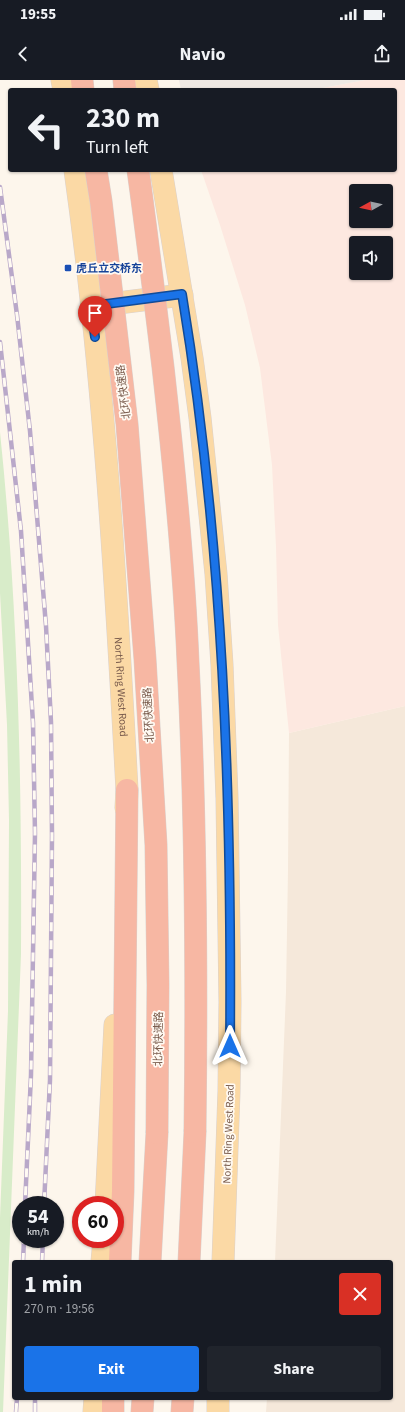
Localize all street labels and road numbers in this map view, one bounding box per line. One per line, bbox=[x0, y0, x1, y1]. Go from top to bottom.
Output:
street label: 北环快速路 bbox=[113, 364, 134, 420]
street label: North Ring West Road bbox=[110, 637, 131, 737]
street label: 北环快速路 bbox=[140, 687, 157, 743]
street label: 北环快速路 bbox=[151, 1011, 166, 1067]
street label: North Ring West Road bbox=[219, 1084, 238, 1184]

